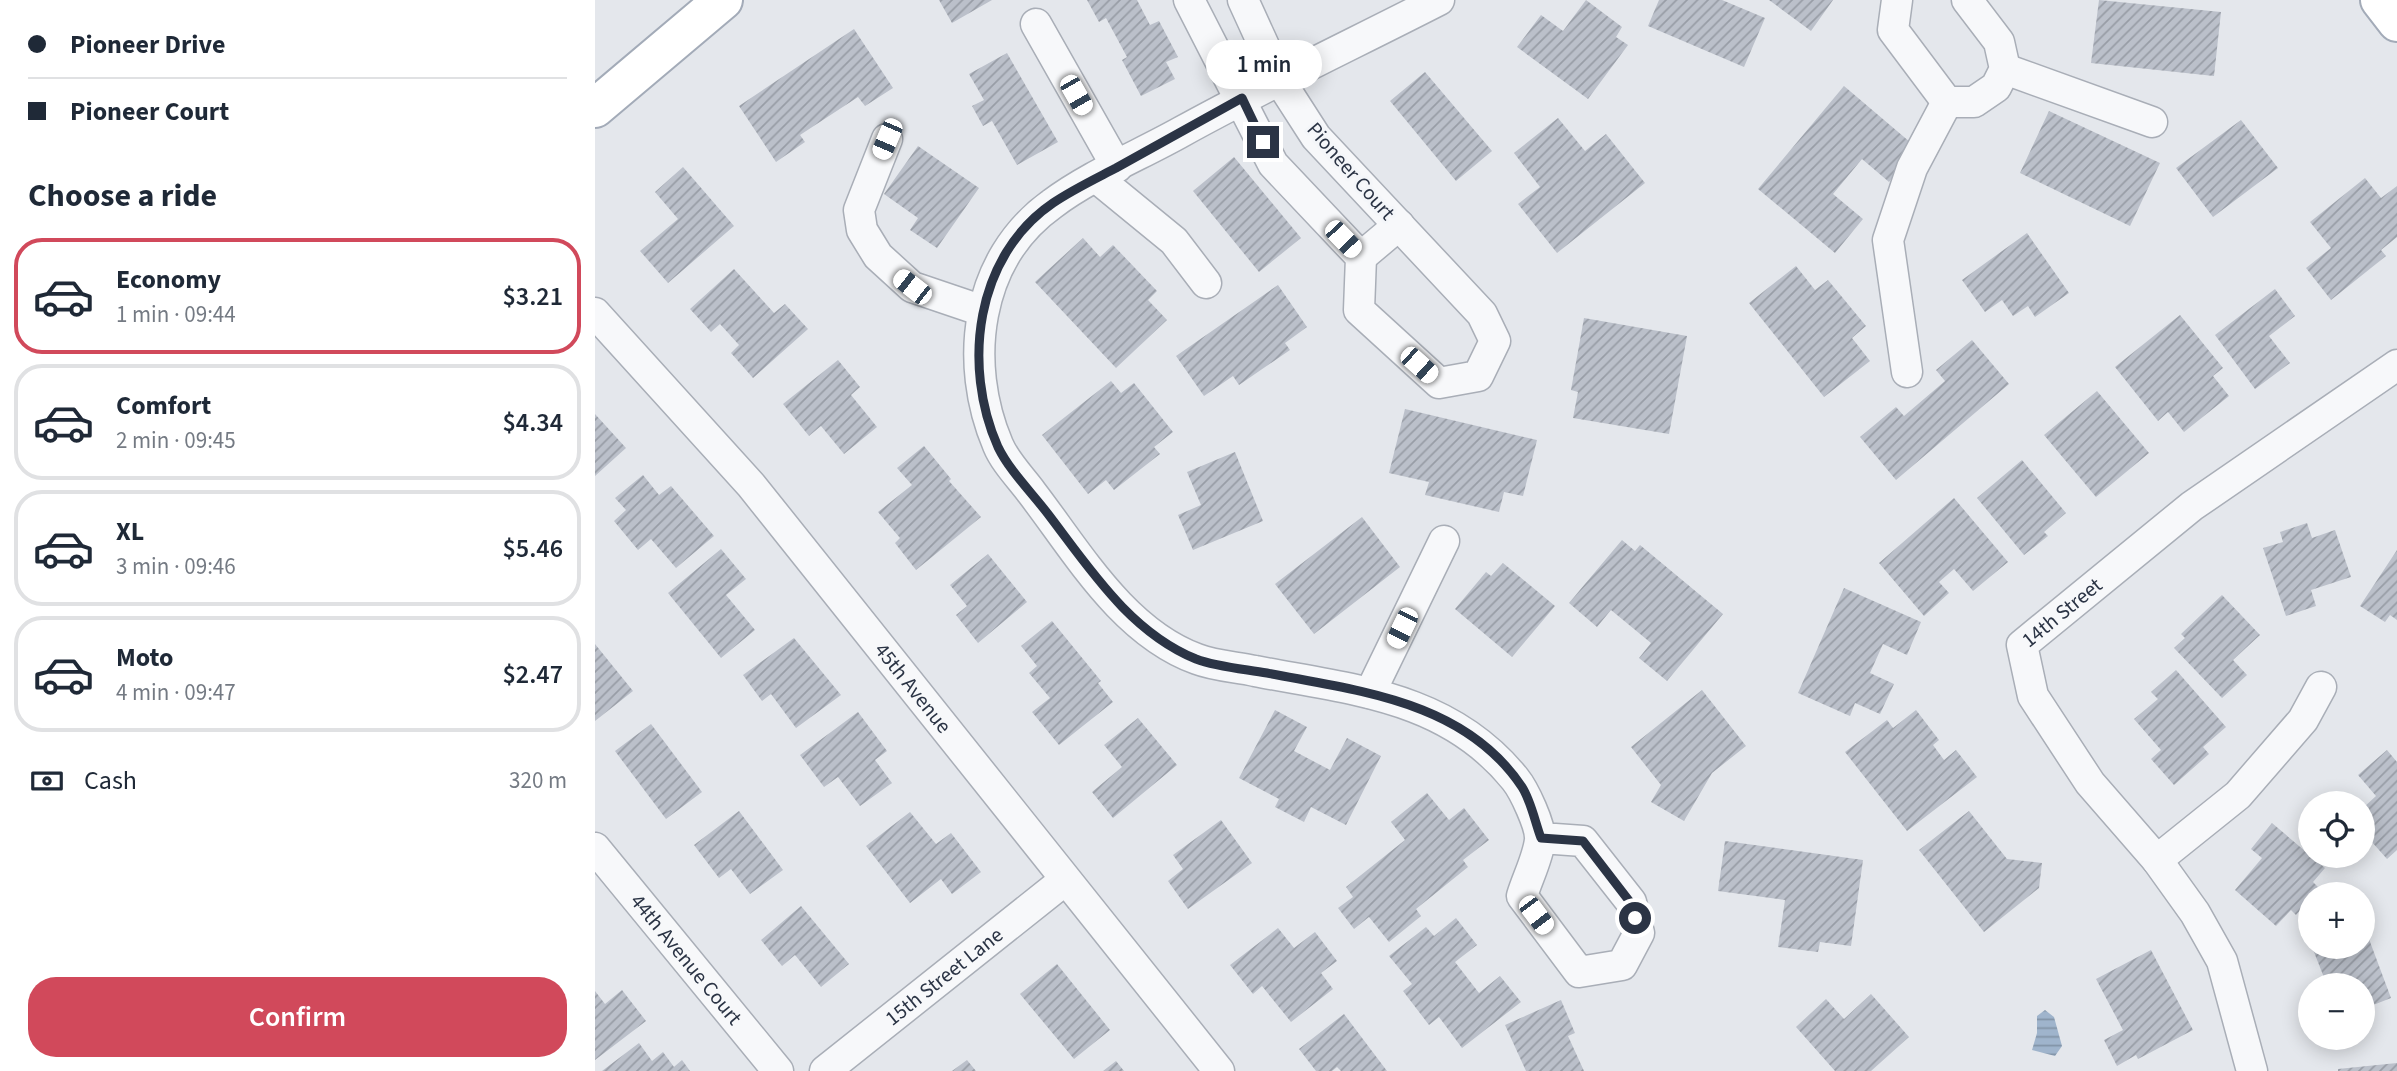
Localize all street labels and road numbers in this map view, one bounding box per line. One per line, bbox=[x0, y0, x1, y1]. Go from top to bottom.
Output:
street label: Pioneer Court bbox=[1300, 115, 1402, 227]
street label: 14th Street bbox=[2015, 570, 2109, 655]
street label: 45th Avenue bbox=[868, 636, 959, 740]
street label: 44th Avenue Court bbox=[623, 887, 749, 1031]
street label: 15th Street Lane bbox=[879, 920, 1009, 1033]

